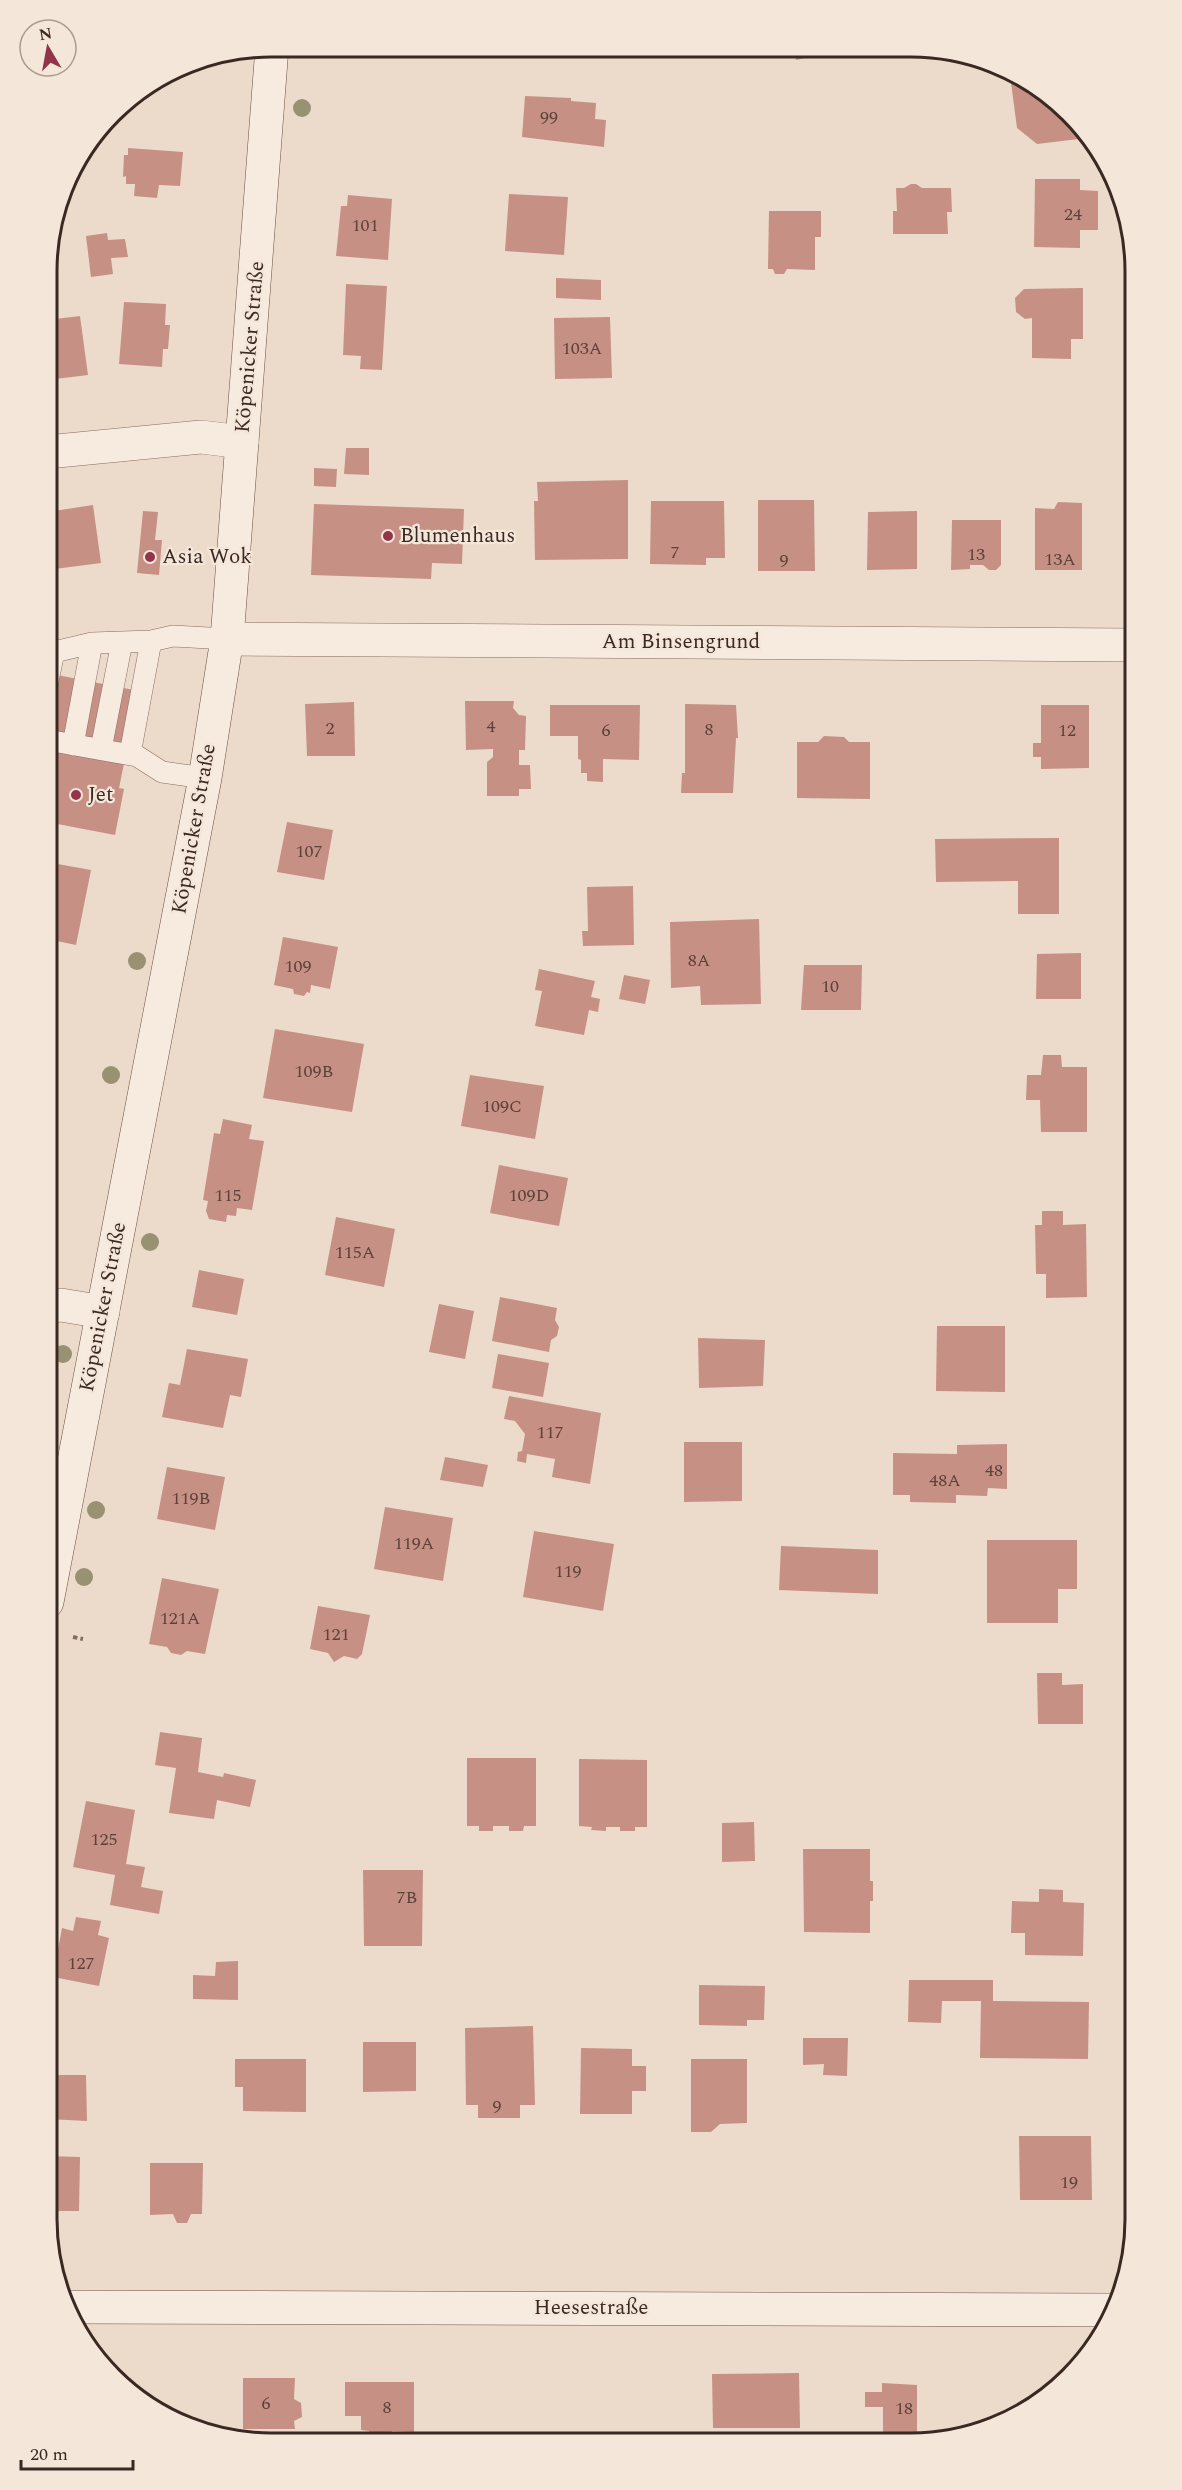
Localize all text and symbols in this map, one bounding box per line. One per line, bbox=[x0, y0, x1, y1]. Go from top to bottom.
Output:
north arrow bbox=[18, 18, 78, 78]
text: N bbox=[37, 21, 54, 47]
house number: 99 bbox=[540, 104, 558, 131]
house number: 24 bbox=[1064, 201, 1082, 228]
house number: 101 bbox=[352, 212, 379, 239]
street label: Köpenicker Straße bbox=[227, 260, 273, 434]
house number: 103A bbox=[562, 335, 602, 362]
place label: Blumenhaus bbox=[400, 520, 515, 552]
marker: Blumenhaus bbox=[381, 529, 395, 543]
house number: 7 bbox=[671, 539, 680, 566]
place label: Asia Wok bbox=[162, 541, 252, 573]
house number: 13 bbox=[967, 541, 985, 568]
house number: 13A bbox=[1044, 546, 1076, 573]
house number: 9 bbox=[780, 547, 789, 574]
marker: Asia Wok bbox=[143, 550, 157, 564]
street label: Am Binsengrund bbox=[602, 626, 760, 658]
house number: 4 bbox=[487, 713, 496, 740]
house number: 2 bbox=[326, 715, 335, 742]
house number: 8 bbox=[705, 716, 714, 743]
house number: 6 bbox=[602, 717, 611, 744]
house number: 12 bbox=[1058, 717, 1076, 744]
street label: Köpenicker Straße bbox=[163, 741, 225, 917]
place label: Jet bbox=[88, 779, 113, 811]
marker: Jet bbox=[69, 788, 83, 802]
house number: 107 bbox=[296, 838, 323, 865]
house number: 8A bbox=[688, 947, 710, 974]
house number: 109 bbox=[285, 953, 312, 980]
house number: 10 bbox=[821, 973, 839, 1000]
house number: 109B bbox=[295, 1058, 333, 1085]
house number: 109C bbox=[482, 1093, 522, 1120]
house number: 115 bbox=[215, 1182, 242, 1209]
house number: 109D bbox=[509, 1182, 549, 1209]
street label: Köpenicker Straße bbox=[71, 1219, 135, 1395]
house number: 115A bbox=[335, 1239, 375, 1266]
house number: 117 bbox=[537, 1419, 564, 1446]
house number: 48 bbox=[985, 1457, 1003, 1484]
house number: 48A bbox=[929, 1467, 961, 1494]
house number: 119B bbox=[172, 1485, 210, 1512]
house number: 119A bbox=[394, 1530, 434, 1557]
house number: 119 bbox=[555, 1558, 582, 1585]
house number: 121A bbox=[160, 1605, 200, 1632]
house number: 121 bbox=[323, 1621, 350, 1648]
house number: 125 bbox=[91, 1826, 118, 1853]
house number: 7B bbox=[397, 1884, 417, 1911]
house number: 127 bbox=[68, 1950, 95, 1977]
house number: 9 bbox=[493, 2093, 502, 2120]
house number: 19 bbox=[1060, 2169, 1078, 2196]
street label: Heesestraße bbox=[534, 2292, 648, 2324]
house number: 6 bbox=[262, 2390, 271, 2417]
house number: 8 bbox=[383, 2394, 392, 2421]
house number: 18 bbox=[895, 2395, 913, 2422]
scale bar bbox=[21, 2433, 134, 2471]
text: 20 m bbox=[30, 2441, 68, 2468]

